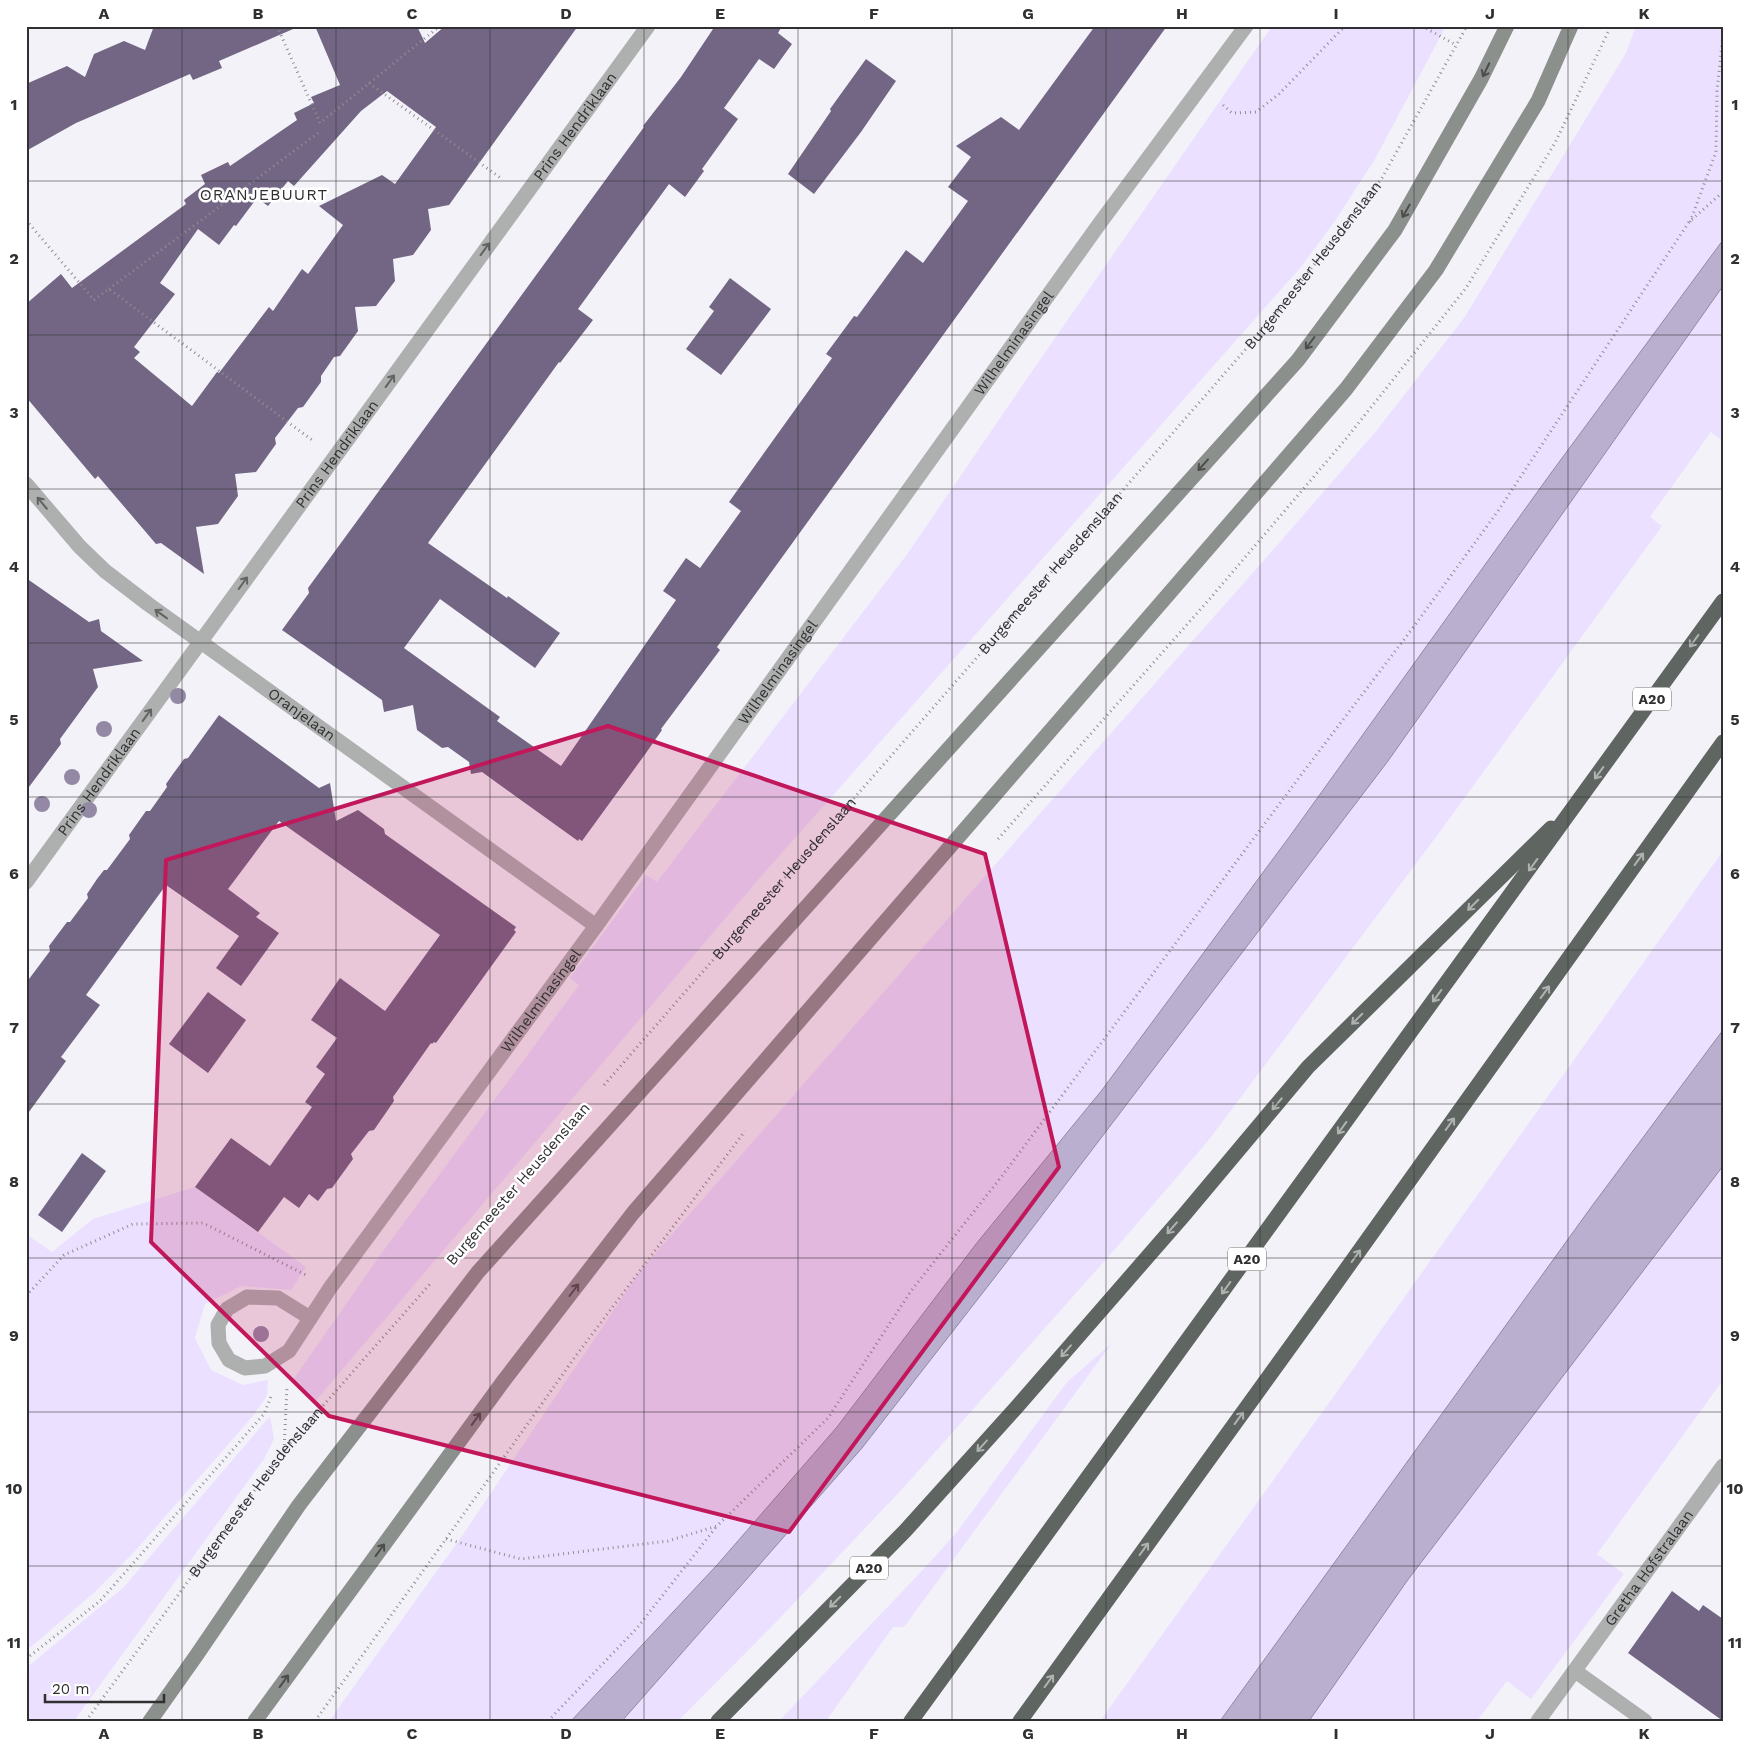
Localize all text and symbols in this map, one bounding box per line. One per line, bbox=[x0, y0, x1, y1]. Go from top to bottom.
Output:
text: A bbox=[99, 4, 110, 23]
text: B bbox=[253, 4, 264, 23]
text: C bbox=[407, 4, 418, 23]
text: D bbox=[560, 4, 572, 23]
text: E bbox=[715, 4, 725, 23]
text: F bbox=[869, 4, 879, 23]
text: G bbox=[1022, 4, 1034, 23]
text: H bbox=[1176, 4, 1188, 23]
text: I bbox=[1333, 4, 1339, 23]
text: J bbox=[1485, 4, 1495, 23]
text: K bbox=[1638, 4, 1650, 23]
one-way arrow bbox=[1481, 62, 1490, 77]
street label: Prins Hendriklaan bbox=[530, 69, 620, 184]
text: 1 bbox=[11, 95, 17, 114]
text: 1 bbox=[1732, 95, 1738, 114]
street label: Burgemeester Heusdenslaan bbox=[1241, 177, 1385, 353]
district label: ORANJEBUURT bbox=[200, 185, 328, 204]
one-way arrow bbox=[1400, 204, 1410, 218]
one-way arrow bbox=[480, 243, 490, 257]
text: 2 bbox=[9, 249, 19, 268]
text: 2 bbox=[1730, 249, 1740, 268]
street label: Wilhelminasingel bbox=[970, 287, 1058, 399]
one-way arrow bbox=[1305, 336, 1316, 349]
one-way arrow bbox=[384, 375, 395, 388]
street label: Prins Hendriklaan bbox=[292, 396, 382, 512]
text: 3 bbox=[9, 403, 19, 422]
text: 3 bbox=[1730, 403, 1740, 422]
one-way arrow bbox=[1197, 459, 1209, 472]
street label: Burgemeester Heusdenslaan bbox=[975, 488, 1126, 658]
one-way arrow bbox=[37, 497, 48, 510]
text: 4 bbox=[9, 557, 19, 576]
text: 4 bbox=[1730, 557, 1740, 576]
one-way arrow bbox=[238, 576, 248, 590]
one-way arrow bbox=[155, 608, 168, 619]
street label: Wilhelminasingel bbox=[734, 616, 822, 728]
one-way arrow bbox=[1689, 634, 1699, 648]
street label: Oranjelaan bbox=[265, 684, 339, 745]
road number: A20 bbox=[1633, 688, 1671, 711]
one-way arrow bbox=[142, 709, 153, 722]
text: 5 bbox=[9, 710, 19, 729]
text: 5 bbox=[1730, 710, 1740, 729]
street label: Prins Hendriklaan bbox=[54, 724, 144, 839]
one-way arrow bbox=[1594, 766, 1605, 779]
street label: Burgemeester Heusdenslaan bbox=[708, 794, 860, 963]
one-way arrow bbox=[1634, 853, 1644, 867]
one-way arrow bbox=[1528, 858, 1538, 872]
text: 6 bbox=[9, 864, 19, 883]
text: 6 bbox=[1730, 864, 1740, 883]
one-way arrow bbox=[1466, 899, 1479, 911]
street label: Wilhelminasingel bbox=[497, 945, 585, 1056]
one-way arrow bbox=[1540, 985, 1550, 999]
one-way arrow bbox=[1432, 989, 1443, 1002]
one-way arrow bbox=[1350, 1013, 1363, 1025]
text: 7 bbox=[9, 1018, 19, 1037]
text: 7 bbox=[1730, 1018, 1740, 1037]
one-way arrow bbox=[1272, 1097, 1283, 1110]
street label: Burgemeester Heusdenslaan bbox=[442, 1099, 594, 1269]
one-way arrow bbox=[1445, 1117, 1455, 1131]
one-way arrow bbox=[1337, 1121, 1347, 1135]
text: 8 bbox=[9, 1172, 19, 1191]
text: 8 bbox=[1730, 1172, 1740, 1191]
one-way arrow bbox=[1167, 1222, 1178, 1235]
road number: A20 bbox=[1228, 1248, 1266, 1270]
one-way arrow bbox=[1351, 1249, 1361, 1263]
one-way arrow bbox=[1221, 1280, 1231, 1294]
one-way arrow bbox=[569, 1283, 579, 1297]
text: 9 bbox=[9, 1326, 19, 1345]
text: 9 bbox=[1730, 1326, 1740, 1345]
one-way arrow bbox=[1060, 1344, 1071, 1357]
street label: Burgemeester Heusdenslaan bbox=[185, 1403, 327, 1581]
one-way arrow bbox=[1234, 1411, 1244, 1425]
one-way arrow bbox=[471, 1412, 481, 1426]
one-way arrow bbox=[976, 1439, 988, 1452]
text: 10 bbox=[5, 1479, 23, 1498]
text: 10 bbox=[1726, 1479, 1744, 1498]
street label: Gretha Hofstralaan bbox=[1601, 1506, 1697, 1630]
one-way arrow bbox=[375, 1543, 385, 1557]
one-way arrow bbox=[1139, 1543, 1149, 1557]
road number: A20 bbox=[850, 1556, 888, 1580]
one-way arrow bbox=[829, 1596, 841, 1608]
text: 11 bbox=[7, 1633, 21, 1652]
text: 11 bbox=[1728, 1633, 1742, 1652]
scale bar bbox=[45, 1672, 164, 1704]
one-way arrow bbox=[279, 1674, 289, 1688]
one-way arrow bbox=[1044, 1674, 1054, 1688]
text: 20 m bbox=[52, 1680, 90, 1698]
text: A bbox=[99, 1724, 110, 1743]
text: B bbox=[253, 1724, 264, 1743]
text: C bbox=[407, 1724, 418, 1743]
text: D bbox=[560, 1724, 572, 1743]
text: E bbox=[715, 1724, 725, 1743]
text: F bbox=[869, 1724, 879, 1743]
text: G bbox=[1022, 1724, 1034, 1743]
text: H bbox=[1176, 1724, 1188, 1743]
text: I bbox=[1333, 1724, 1339, 1743]
text: J bbox=[1485, 1724, 1495, 1743]
text: K bbox=[1638, 1724, 1650, 1743]

